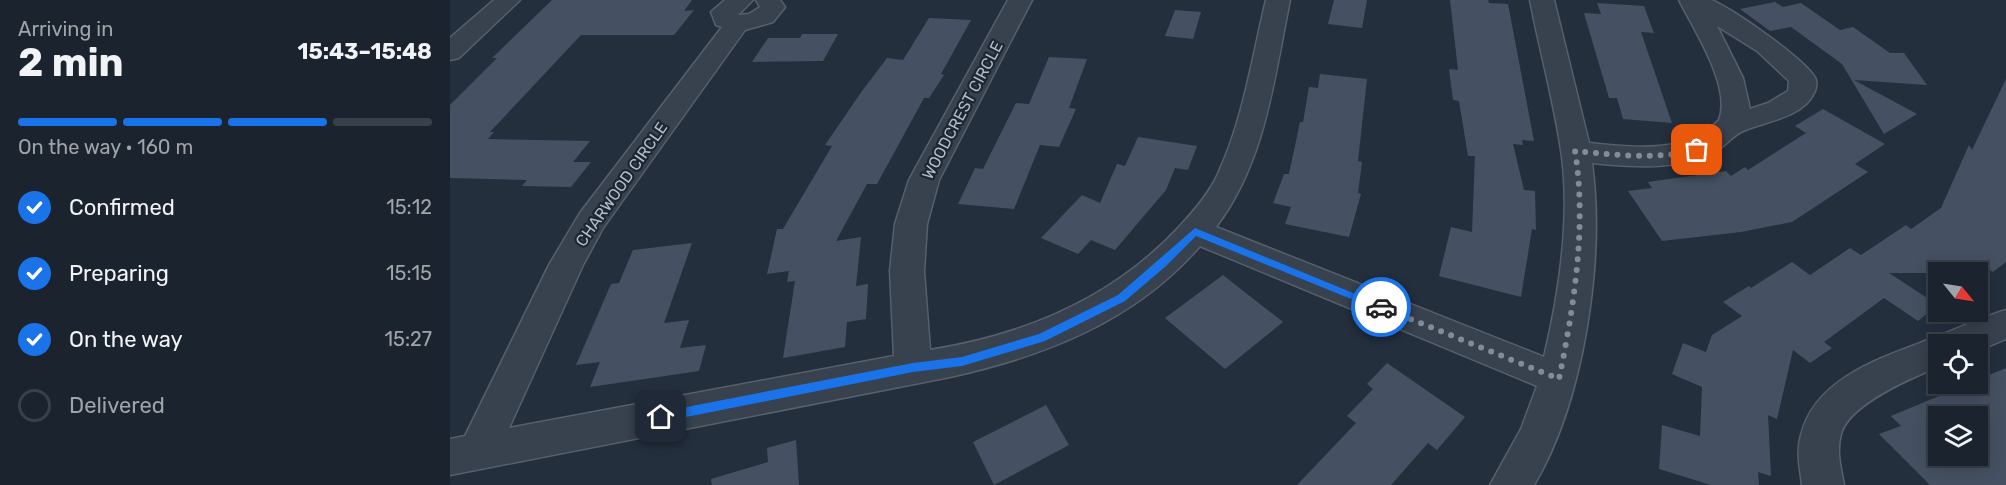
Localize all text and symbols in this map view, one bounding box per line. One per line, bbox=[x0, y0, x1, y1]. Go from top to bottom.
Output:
text: Arriving in bbox=[18, 17, 113, 41]
text: 15:43–15:48 bbox=[298, 38, 432, 65]
street label: WOODCREST CIRCLE bbox=[918, 38, 1007, 183]
text: 2 min bbox=[18, 40, 124, 86]
street label: CHARWOOD CIRCLE bbox=[571, 119, 671, 250]
pin bbox=[1671, 124, 1722, 175]
icon: bag bbox=[1680, 133, 1713, 166]
text: On the way · 160 m bbox=[18, 135, 193, 159]
icon: check bbox=[18, 191, 51, 224]
text: Confirmed bbox=[69, 194, 175, 221]
text: 15:12 bbox=[386, 195, 432, 219]
icon: check bbox=[18, 257, 51, 290]
text: Preparing bbox=[69, 260, 169, 287]
text: 15:15 bbox=[386, 261, 432, 285]
north arrow bbox=[1928, 262, 1988, 322]
map controls bbox=[1928, 262, 1988, 466]
courier bbox=[1351, 277, 1411, 337]
icon: car bbox=[1365, 291, 1398, 324]
icon: check bbox=[18, 323, 51, 356]
text: On the way bbox=[69, 326, 183, 353]
text: 15:27 bbox=[384, 327, 432, 351]
button: locate bbox=[1928, 334, 1988, 394]
pin bbox=[635, 391, 686, 442]
text: Delivered bbox=[69, 392, 165, 419]
icon: home bbox=[644, 400, 677, 433]
button: layers bbox=[1928, 406, 1988, 466]

